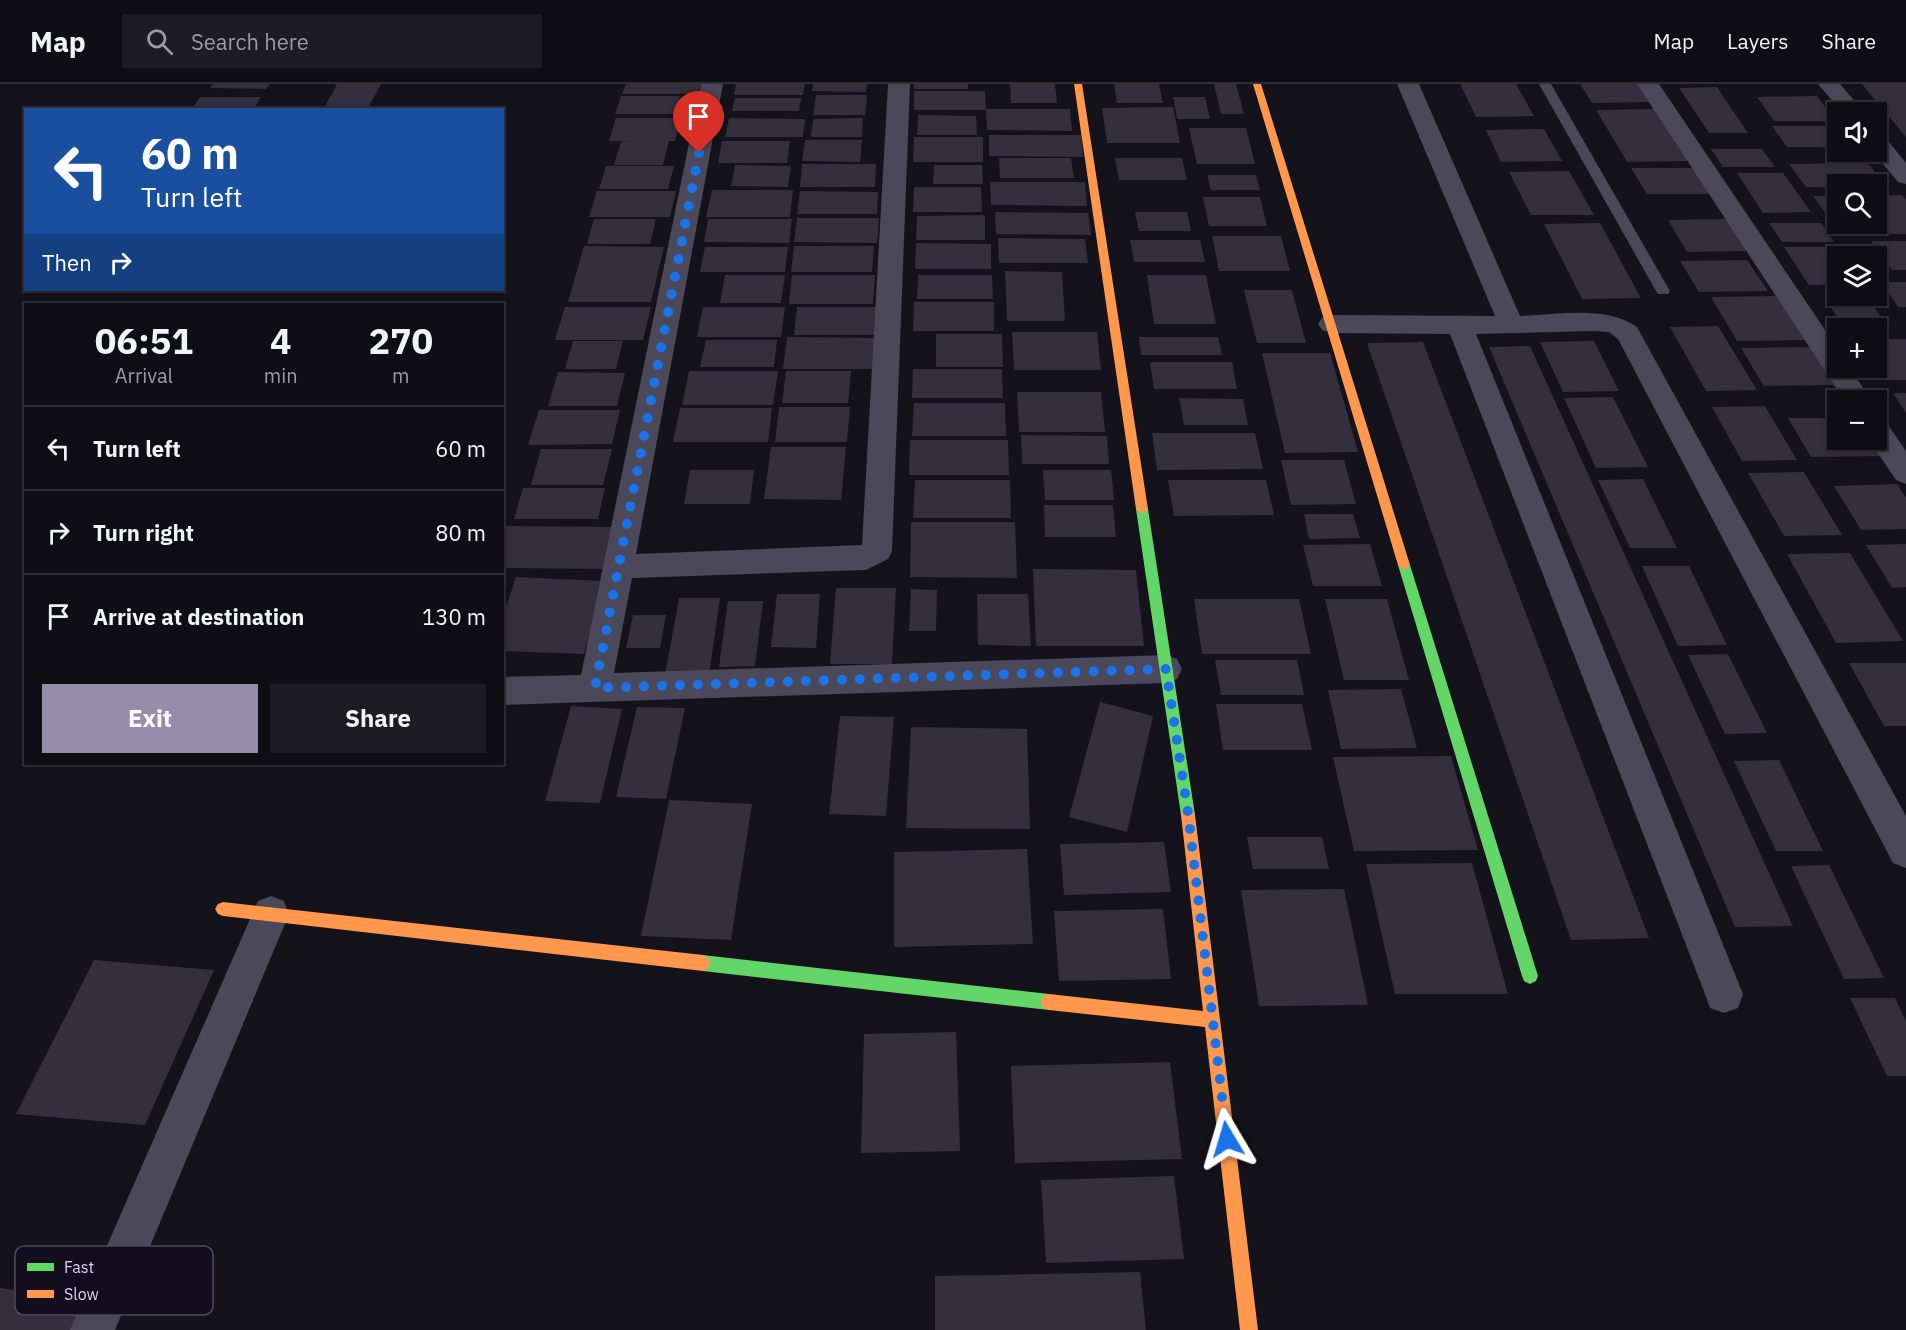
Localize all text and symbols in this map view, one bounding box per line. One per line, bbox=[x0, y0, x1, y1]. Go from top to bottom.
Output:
search box bbox=[122, 14, 542, 68]
text: Map bbox=[30, 23, 86, 60]
icon: search bbox=[143, 25, 176, 58]
text: Search here bbox=[191, 27, 309, 56]
text: Map bbox=[1654, 27, 1694, 55]
text: Layers bbox=[1727, 27, 1789, 55]
text: Share bbox=[1822, 27, 1876, 55]
pin bbox=[673, 91, 724, 153]
icon: arrive bbox=[682, 100, 715, 133]
map controls bbox=[1827, 102, 1887, 450]
button: sound bbox=[1827, 102, 1887, 162]
text: 60 m bbox=[141, 126, 239, 181]
icon: left bbox=[42, 132, 120, 210]
button: search bbox=[1827, 174, 1887, 234]
text: Turn left bbox=[141, 179, 242, 214]
icon: right bbox=[104, 246, 137, 279]
button: layers bbox=[1827, 246, 1887, 306]
text: Then bbox=[42, 248, 92, 277]
text: 06:51 bbox=[95, 317, 193, 364]
text: 4 bbox=[270, 317, 292, 364]
text: 270 bbox=[368, 317, 433, 364]
button: + bbox=[1827, 318, 1887, 378]
text: Arrival bbox=[115, 362, 173, 389]
text: min bbox=[264, 362, 298, 389]
text: m bbox=[392, 362, 410, 389]
button: − bbox=[1827, 390, 1887, 450]
icon: left bbox=[42, 432, 75, 465]
text: Turn left bbox=[93, 434, 181, 463]
text: 60 m bbox=[435, 434, 486, 463]
icon: right bbox=[42, 516, 75, 549]
text: Turn right bbox=[93, 518, 194, 547]
text: 80 m bbox=[435, 518, 486, 547]
icon: arrive bbox=[42, 600, 75, 633]
text: Arrive at destination bbox=[93, 602, 304, 631]
text: 130 m bbox=[422, 602, 486, 631]
button: Exit bbox=[42, 684, 258, 753]
button: Share bbox=[270, 684, 486, 753]
position arrow bbox=[1195, 1107, 1259, 1171]
legend bbox=[15, 1246, 213, 1315]
text: Fast bbox=[64, 1257, 94, 1277]
text: Slow bbox=[64, 1284, 99, 1304]

